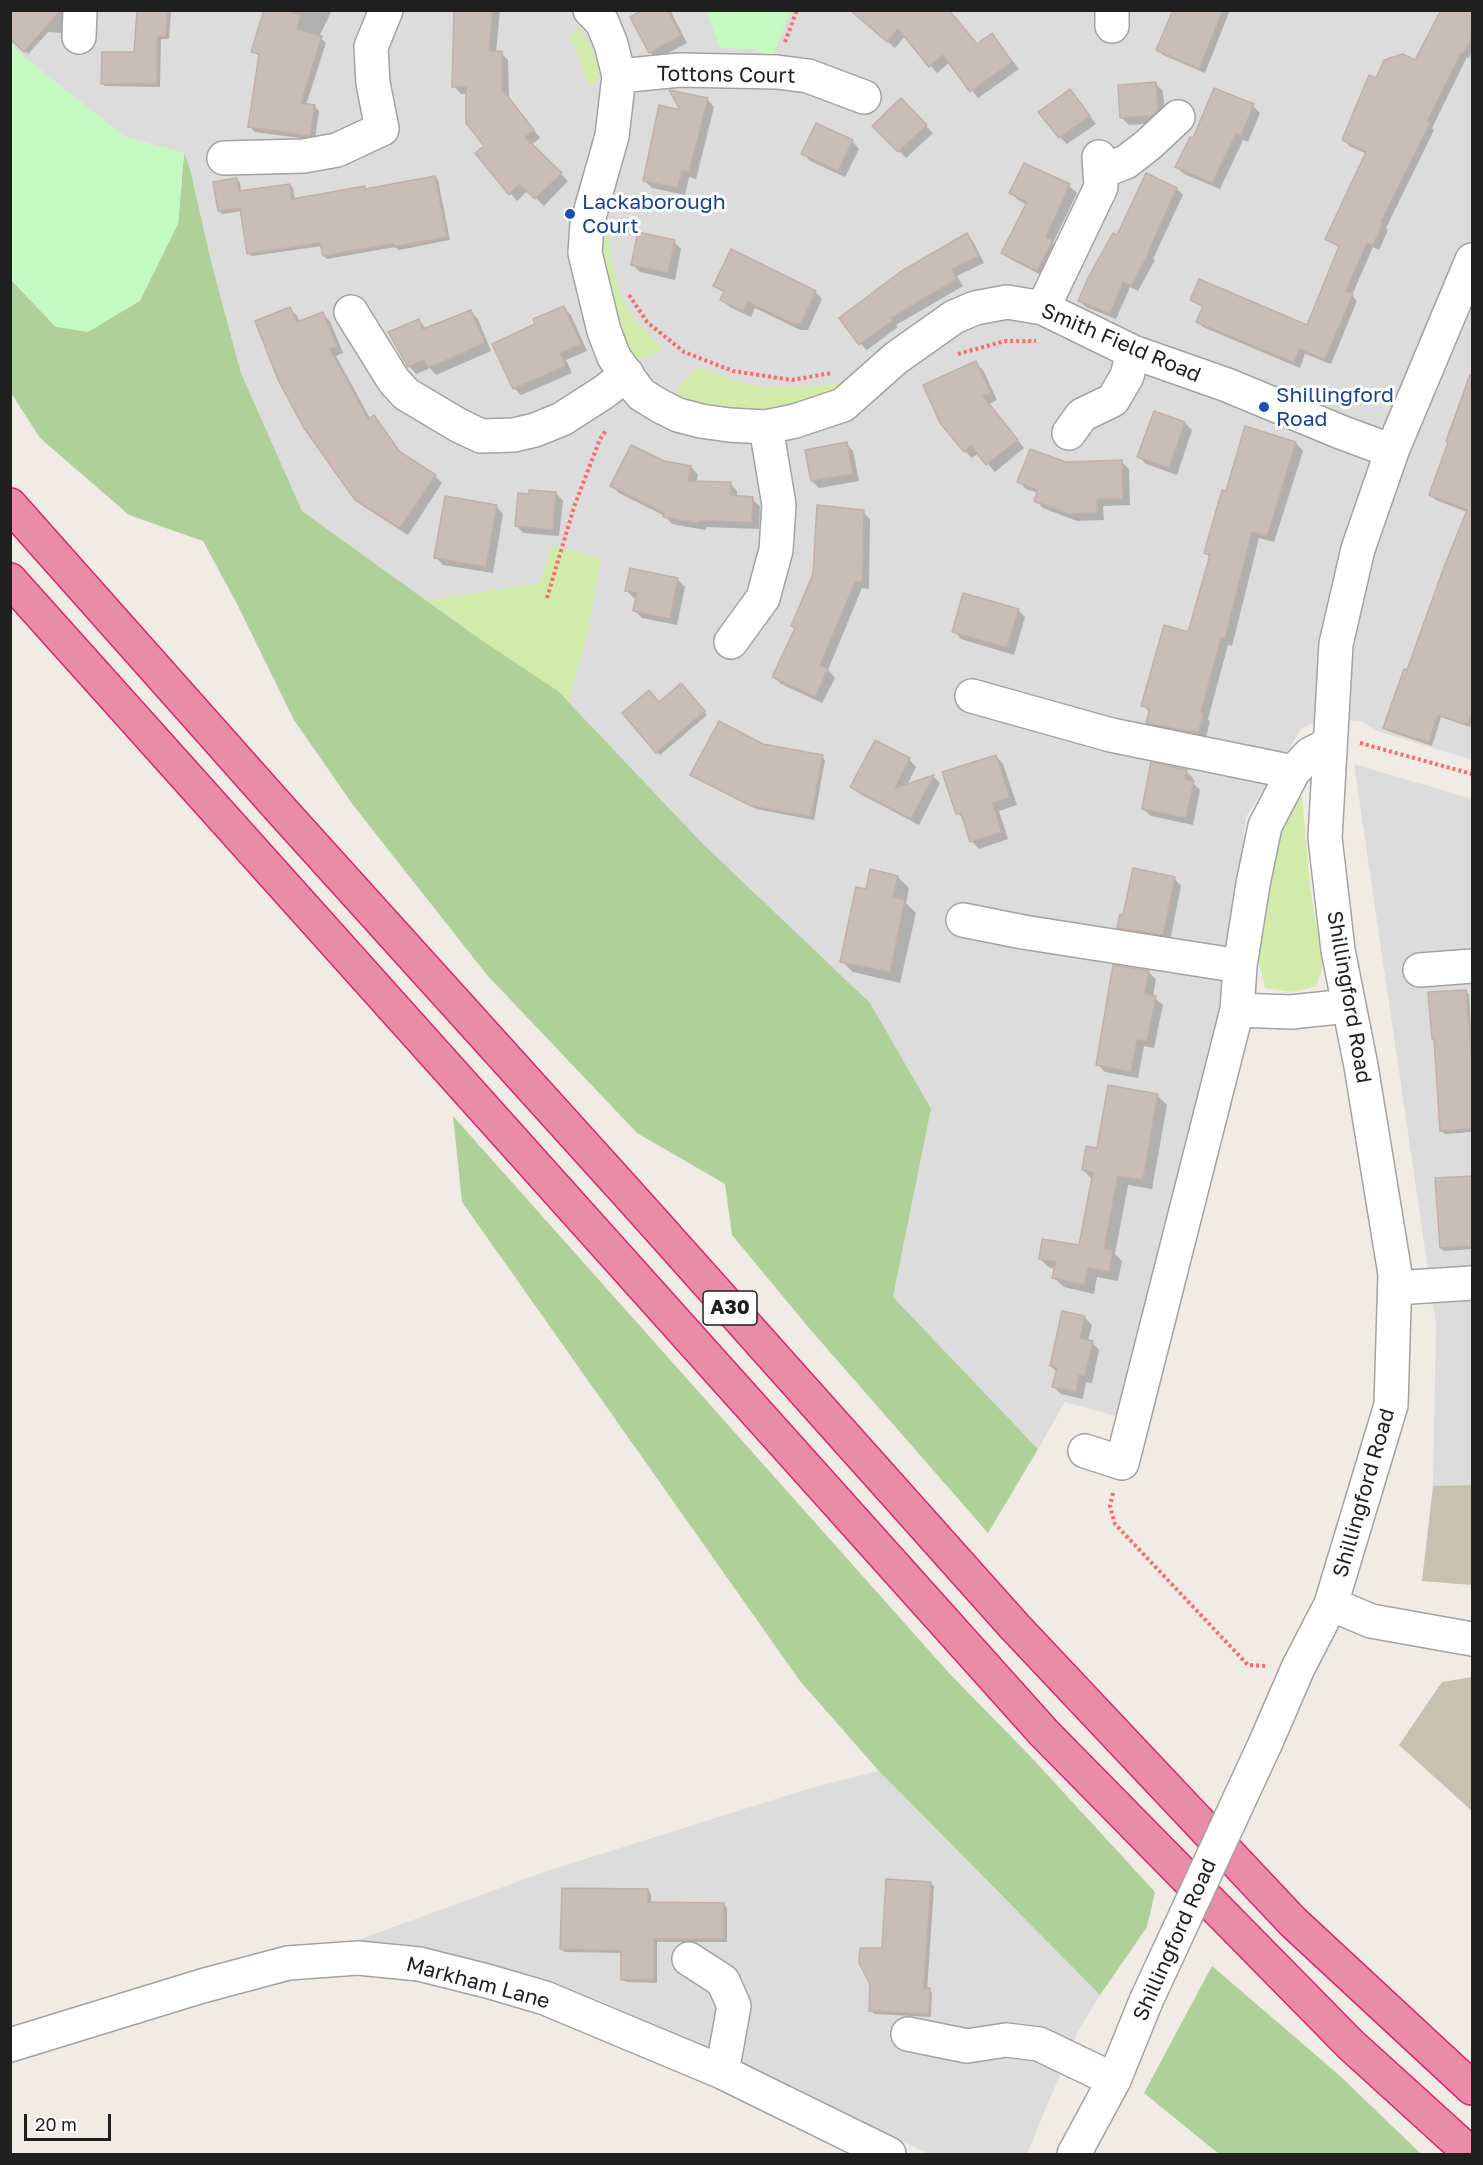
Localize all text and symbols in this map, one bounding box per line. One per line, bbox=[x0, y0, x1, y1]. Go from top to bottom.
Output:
street label: Tottons Court bbox=[656, 61, 796, 89]
place label: Lackaborough Court bbox=[582, 189, 726, 239]
marker: Lackaborough Court bbox=[563, 207, 577, 221]
street label: Smith Field Road bbox=[1038, 298, 1204, 388]
place label: Shillingford Road bbox=[1276, 382, 1394, 432]
marker: Shillingford Road bbox=[1257, 400, 1271, 414]
street label: Shillingford Road bbox=[1321, 909, 1377, 1085]
road number: A30 bbox=[703, 1291, 757, 1325]
street label: Shillingford Road bbox=[1328, 1406, 1400, 1580]
street label: Shillingford Road bbox=[1128, 1855, 1222, 2025]
street label: Markham Lane bbox=[403, 1952, 553, 2014]
scale bar bbox=[27, 2102, 114, 2140]
text: 20 m bbox=[35, 2113, 77, 2135]

